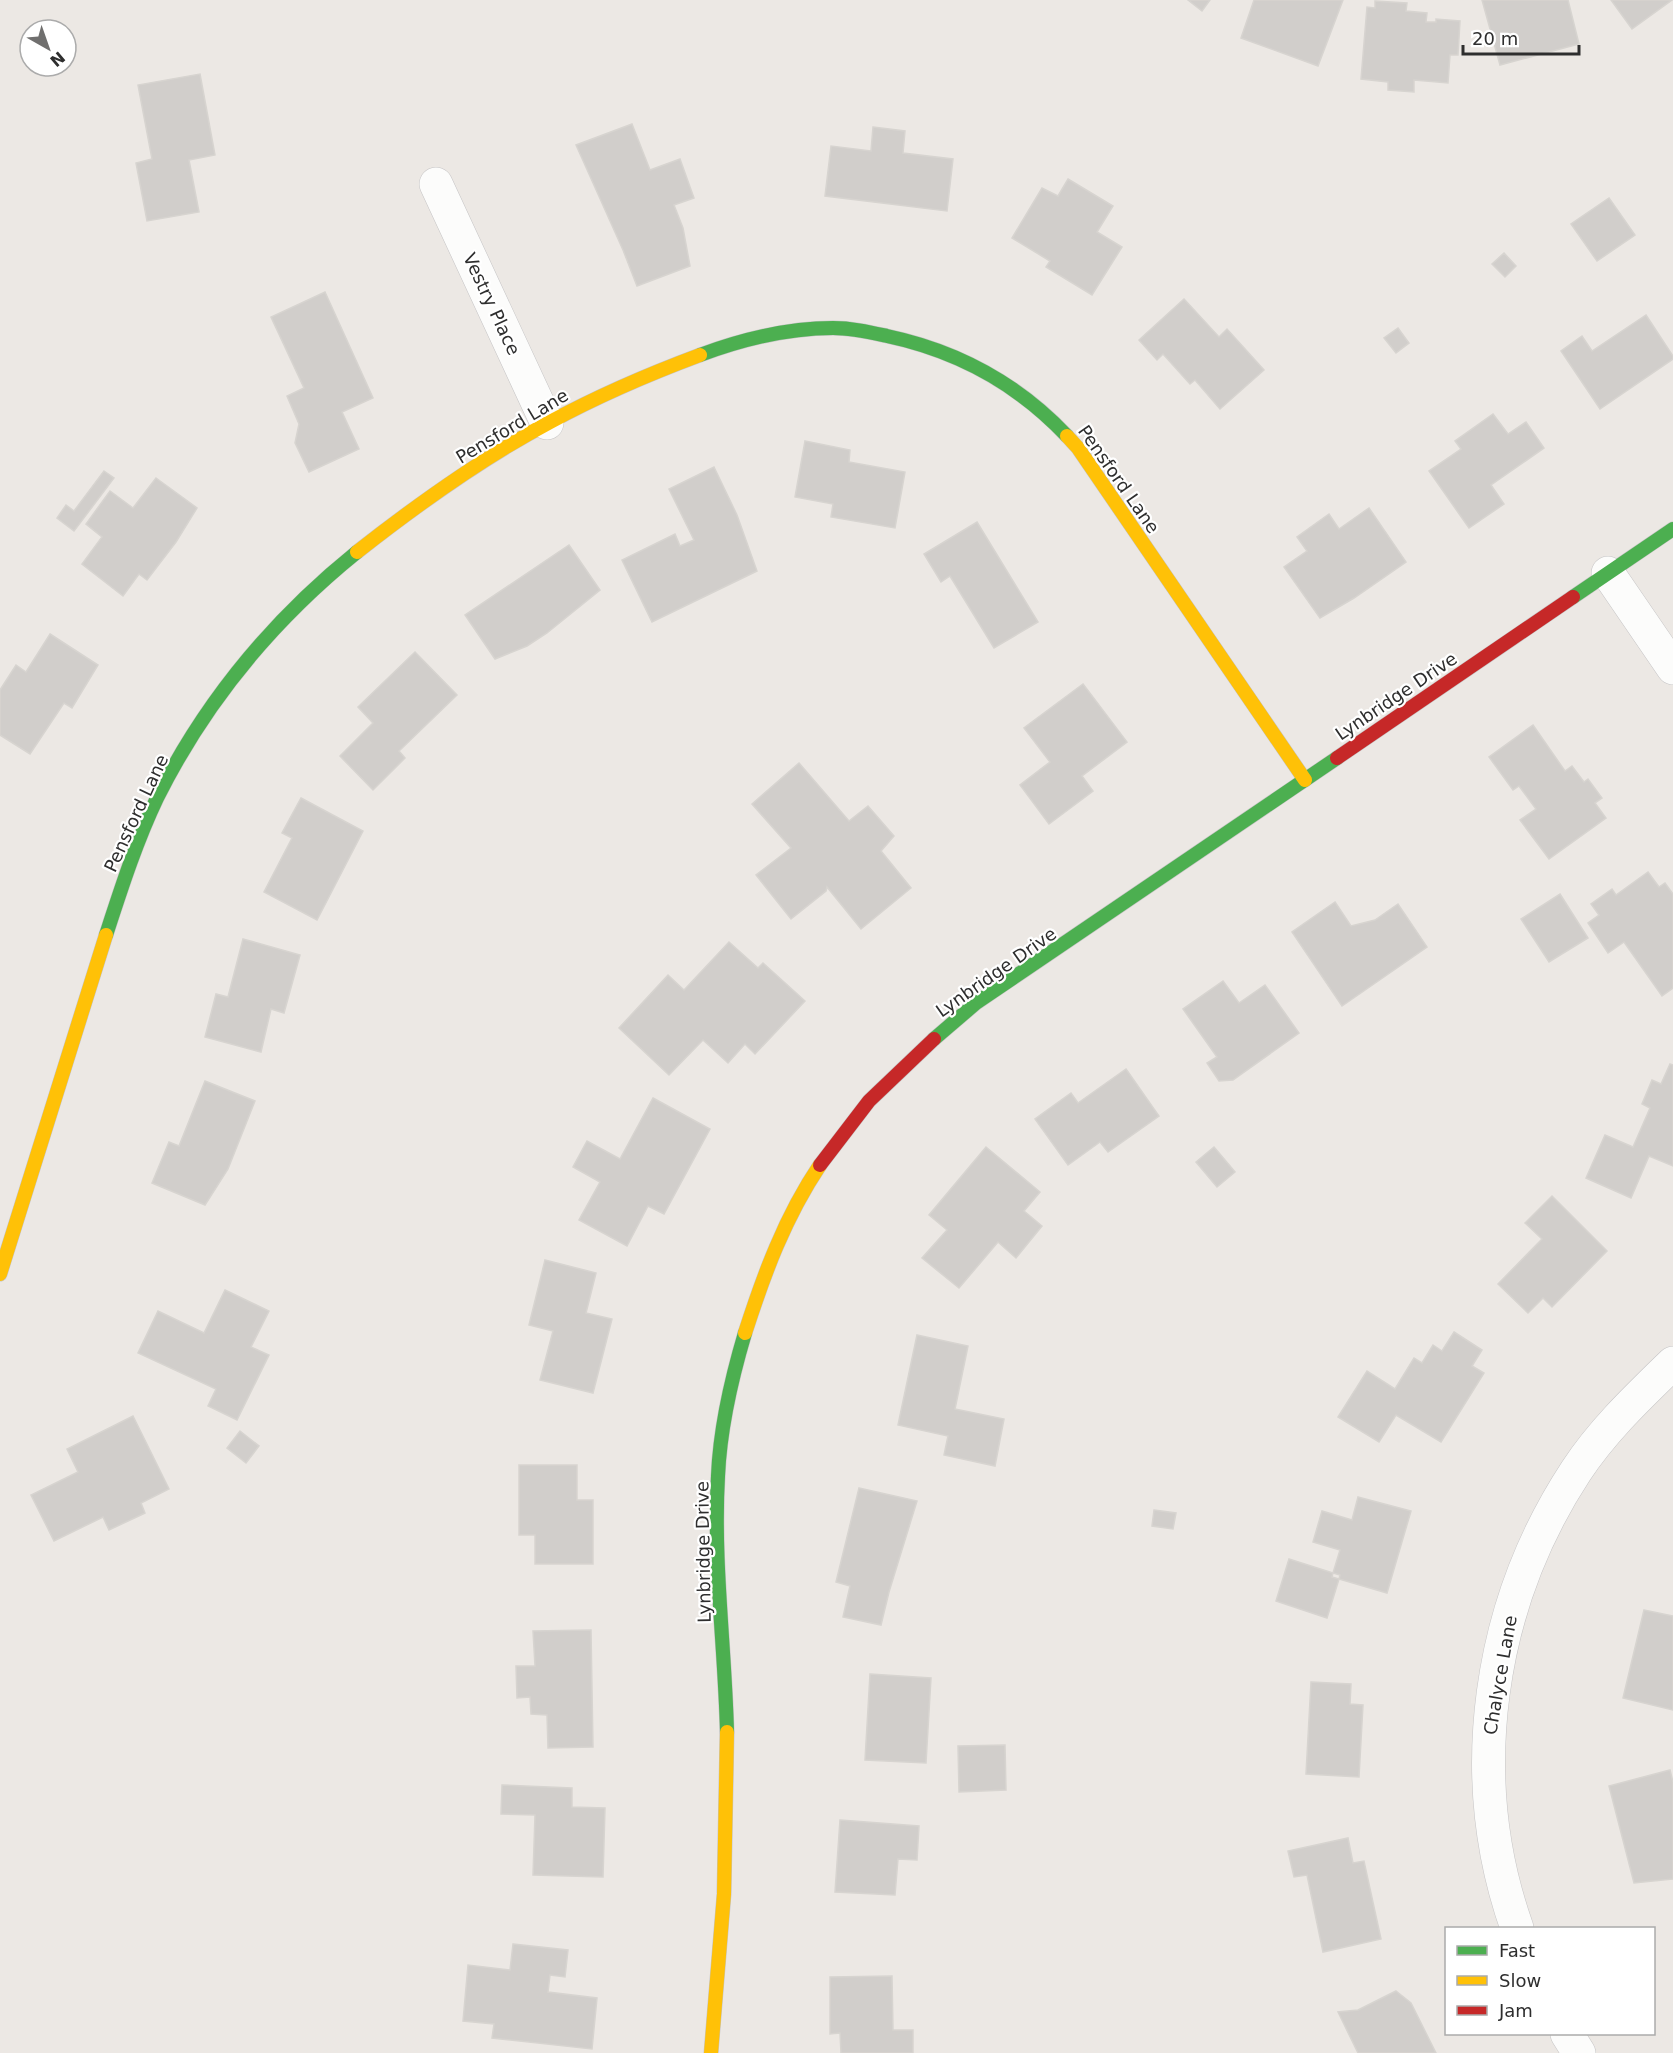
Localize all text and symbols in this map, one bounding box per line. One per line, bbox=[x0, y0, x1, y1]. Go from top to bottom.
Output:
north arrow bbox=[18, 18, 78, 78]
scale bar bbox=[1463, 18, 1578, 56]
text: 20 m bbox=[1472, 28, 1518, 49]
text: N bbox=[46, 48, 69, 71]
street label: Vestry Place bbox=[459, 250, 525, 358]
street label: Pensford Lane bbox=[452, 384, 572, 468]
street label: Pensford Lane bbox=[1074, 421, 1164, 537]
street label: Lynbridge Drive bbox=[1331, 648, 1461, 744]
street label: Pensford Lane bbox=[100, 751, 172, 875]
street label: Lynbridge Drive bbox=[932, 923, 1060, 1021]
street label: Lynbridge Drive bbox=[691, 1481, 715, 1623]
street label: Chalyce Lane bbox=[1479, 1614, 1521, 1736]
legend bbox=[1445, 1927, 1655, 2035]
text: Fast bbox=[1499, 1940, 1535, 1961]
text: Slow bbox=[1499, 1970, 1541, 1991]
text: Jam bbox=[1498, 2000, 1533, 2021]

